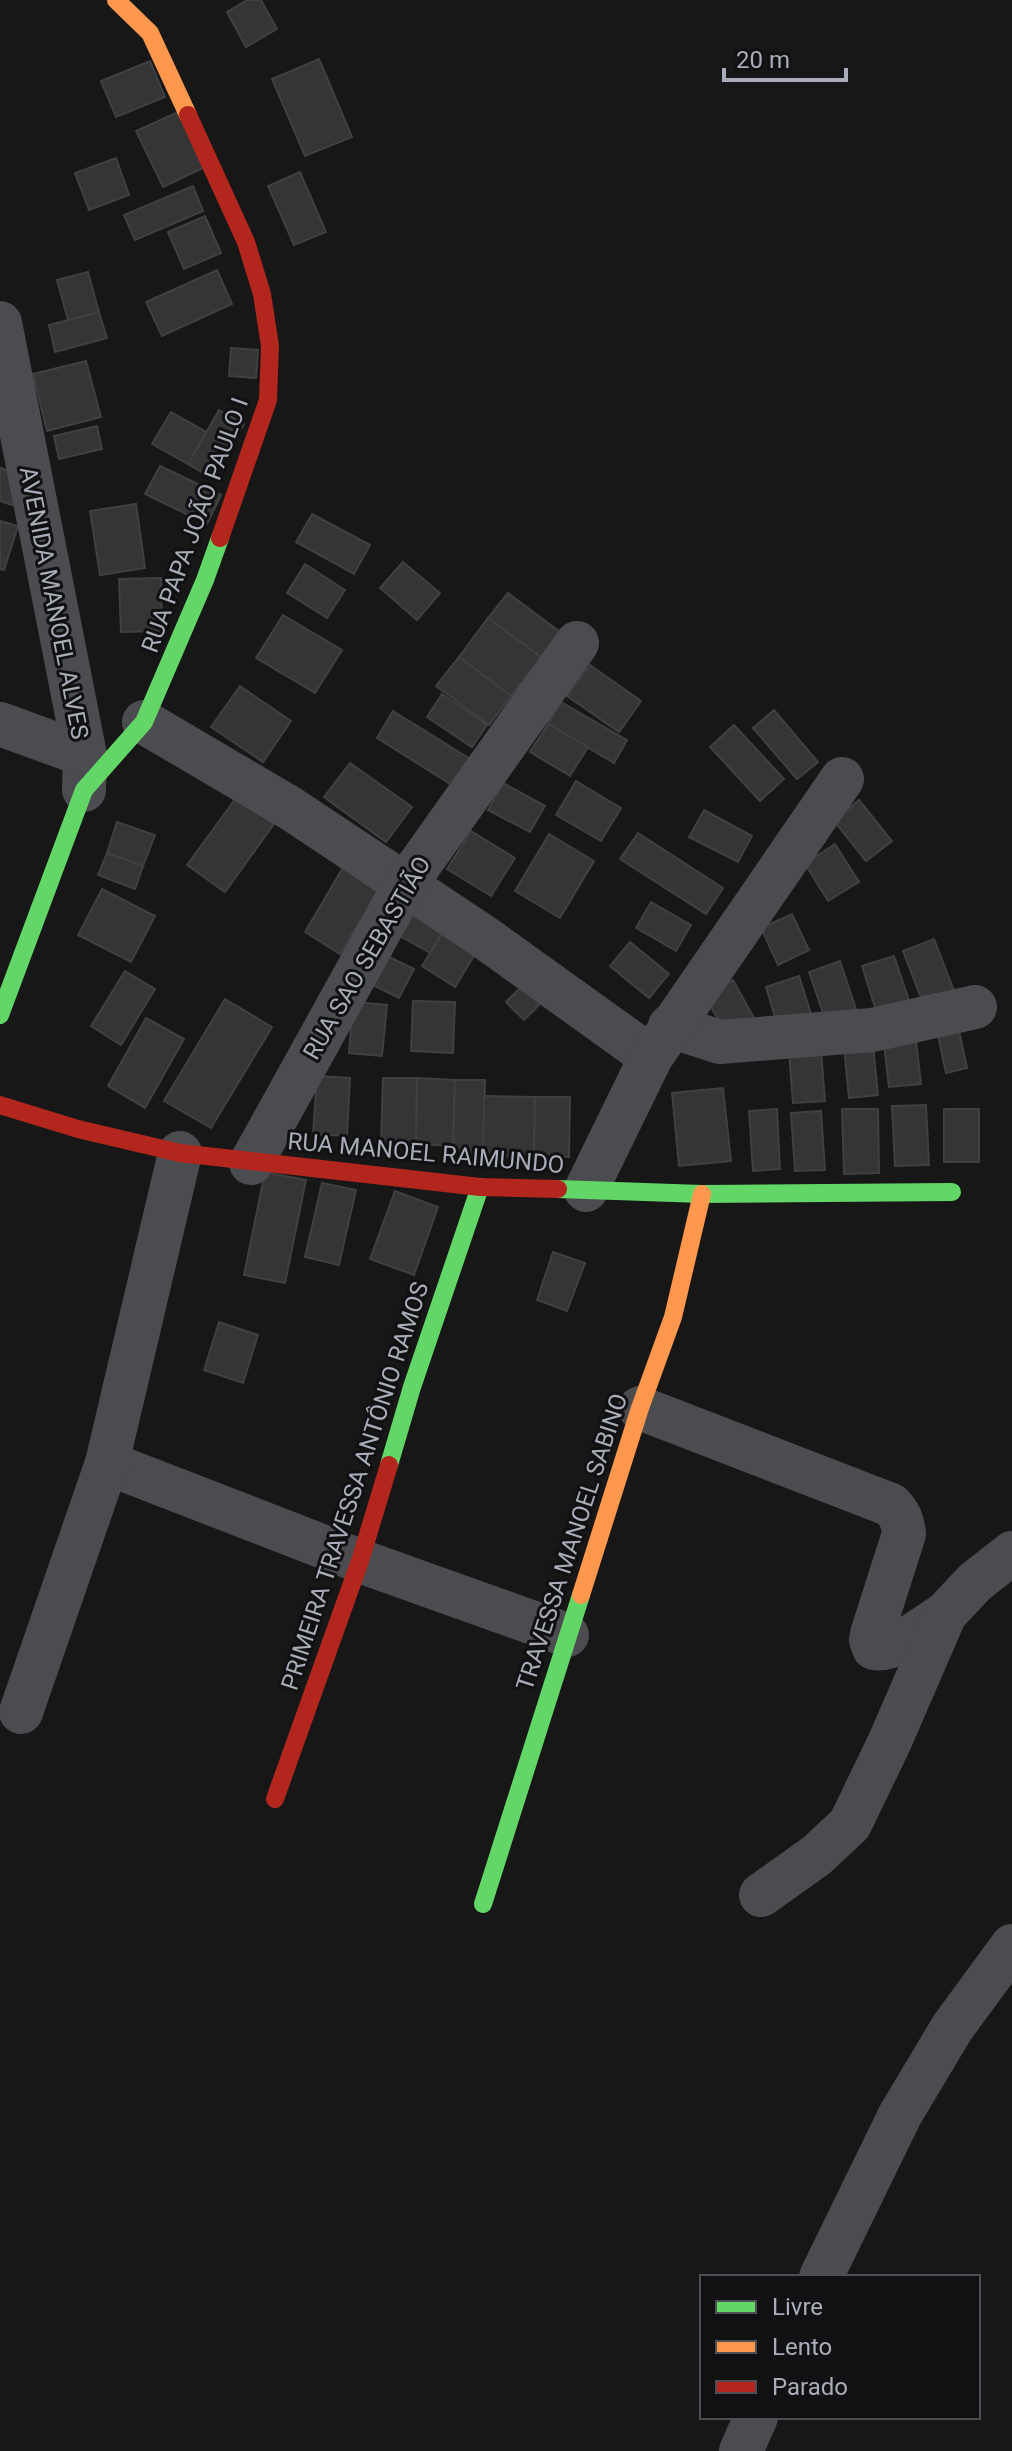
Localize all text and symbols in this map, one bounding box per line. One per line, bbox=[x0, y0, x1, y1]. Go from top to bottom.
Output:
scale bar bbox=[724, 32, 846, 82]
text: 20 m bbox=[736, 46, 790, 74]
street label: RUA PAPA JOÃO PAULO I bbox=[136, 394, 254, 656]
street label: AVENIDA MANOEL ALVES bbox=[14, 464, 94, 742]
street label: RUA SAO SEBASTIÃO bbox=[297, 851, 437, 1065]
street label: RUA MANOEL RAIMUNDO bbox=[287, 1127, 565, 1179]
street label: PRIMEIRA TRAVESSA ANTÔNIO RAMOS bbox=[276, 1278, 434, 1694]
street label: TRAVESSA MANOEL SABINO bbox=[511, 1390, 633, 1694]
legend bbox=[700, 2275, 980, 2419]
text: Livre bbox=[772, 2293, 823, 2321]
text: Lento bbox=[772, 2333, 832, 2361]
text: Parado bbox=[772, 2373, 848, 2401]

